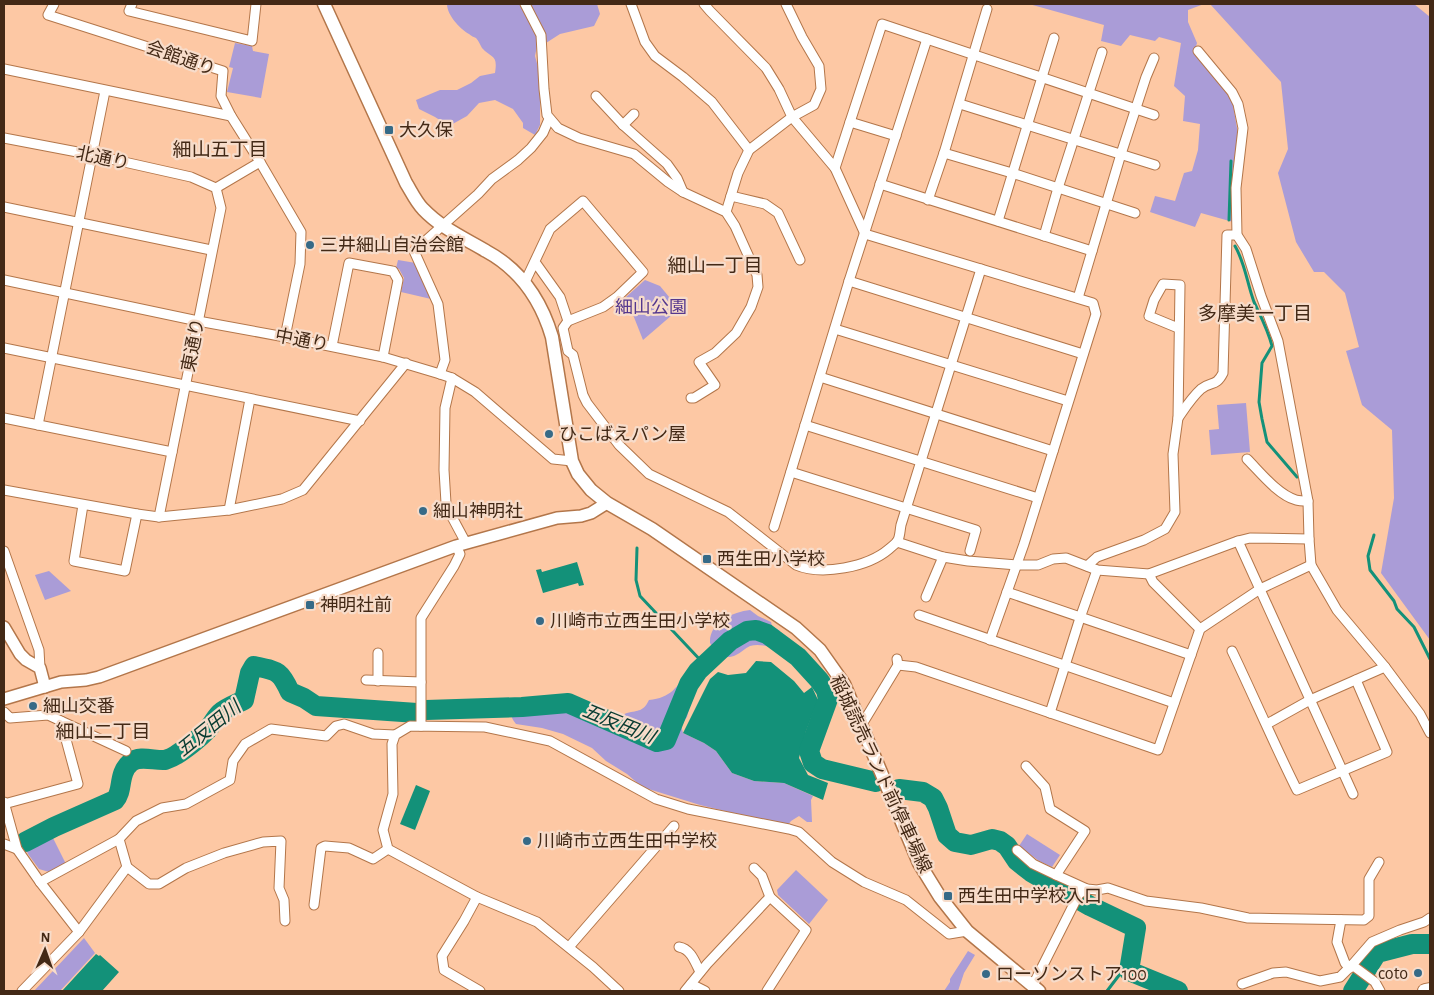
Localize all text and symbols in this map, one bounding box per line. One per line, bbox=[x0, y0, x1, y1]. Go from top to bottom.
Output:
street label: 会館通り bbox=[144, 38, 218, 79]
place label: 大久保 bbox=[399, 120, 453, 140]
marker: 大久保 bbox=[383, 124, 395, 136]
district label: 細山五丁目 bbox=[172, 140, 268, 160]
street label: 北通り bbox=[75, 143, 131, 173]
place label: 三井細山自治会館 bbox=[320, 235, 464, 255]
marker: 三井細山自治会館 bbox=[304, 239, 316, 251]
district label: 細山一丁目 bbox=[667, 256, 763, 276]
park label: 細山公園 bbox=[615, 297, 687, 317]
district label: 多摩美一丁目 bbox=[1198, 303, 1312, 324]
street label: 東通り bbox=[179, 317, 208, 373]
street label: 中通り bbox=[274, 326, 330, 355]
place label: ひこばえパン屋 bbox=[559, 425, 686, 444]
marker: ひこばえパン屋 bbox=[543, 428, 555, 440]
place label: 細山神明社 bbox=[433, 501, 523, 521]
marker: 細山神明社 bbox=[417, 505, 429, 517]
place label: 西生田小学校 bbox=[717, 549, 825, 569]
marker: 西生田小学校 bbox=[701, 553, 713, 565]
place label: 神明社前 bbox=[320, 595, 392, 615]
marker: 神明社前 bbox=[304, 599, 316, 611]
place label: 川崎市立西生田小学校 bbox=[550, 611, 730, 631]
marker: 川崎市立西生田小学校 bbox=[534, 615, 546, 627]
street label: 稲城読売ランド前停車場線 bbox=[826, 672, 936, 876]
place label: 細山交番 bbox=[43, 696, 115, 716]
water label: 五反田川 bbox=[173, 697, 246, 760]
marker: 細山交番 bbox=[27, 700, 39, 712]
water label: 五反田川 bbox=[580, 701, 659, 748]
district label: 細山二丁目 bbox=[55, 722, 151, 742]
place label: 川崎市立西生田中学校 bbox=[537, 831, 717, 851]
marker: 川崎市立西生田中学校 bbox=[521, 835, 533, 847]
place label: 西生田中学校入口 bbox=[958, 886, 1102, 906]
marker: 西生田中学校入口 bbox=[942, 890, 954, 902]
north arrow bbox=[20, 925, 70, 975]
text: N bbox=[40, 931, 51, 945]
place label: coto bbox=[1378, 965, 1408, 983]
place label: ローソンストア100 bbox=[996, 966, 1147, 984]
marker: coto bbox=[1412, 967, 1424, 979]
marker: ローソンストア100 bbox=[980, 968, 992, 980]

